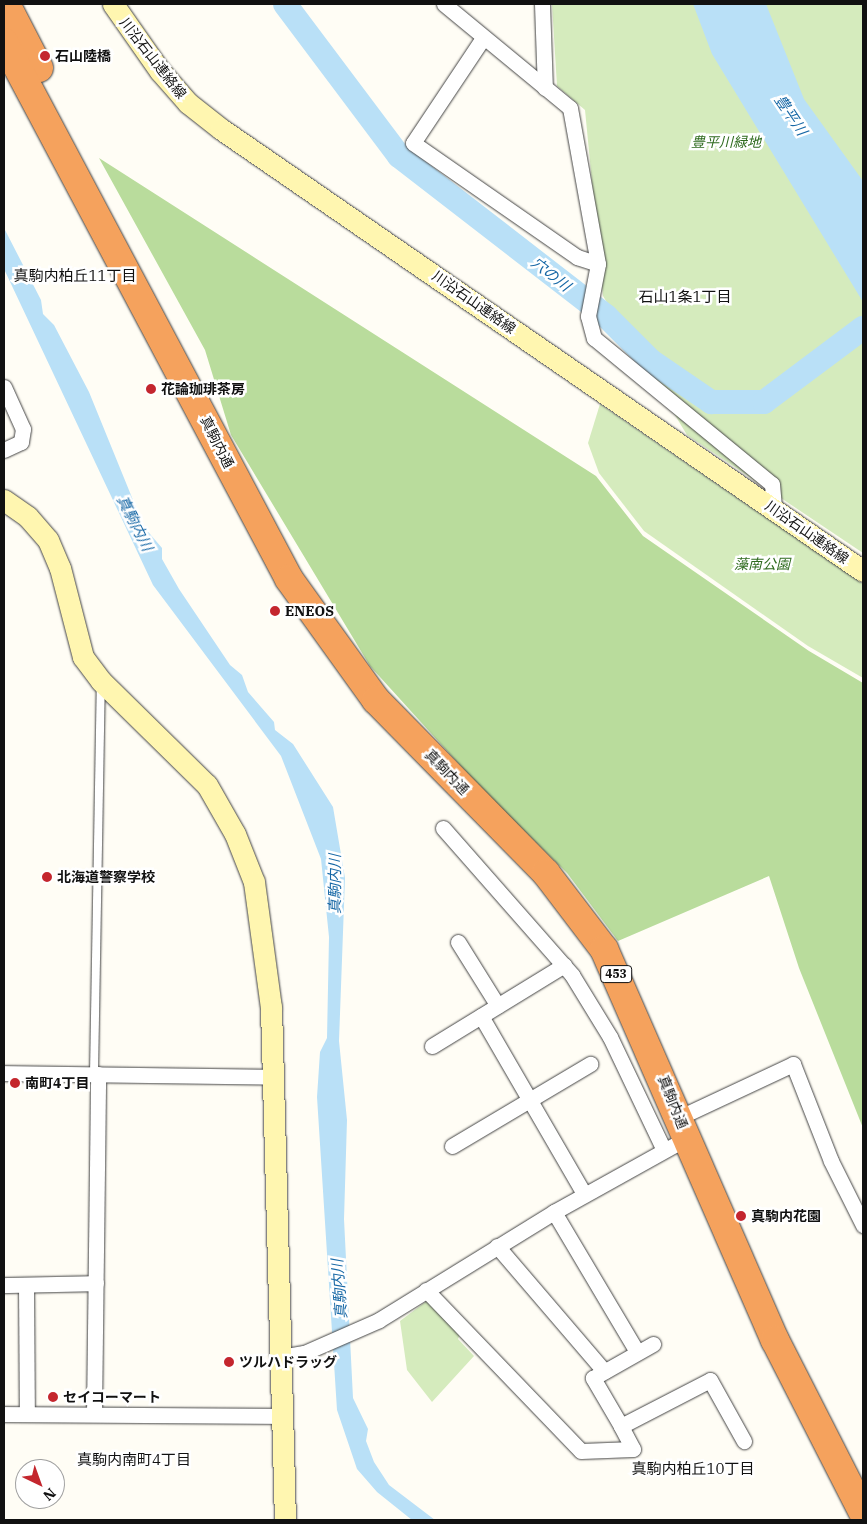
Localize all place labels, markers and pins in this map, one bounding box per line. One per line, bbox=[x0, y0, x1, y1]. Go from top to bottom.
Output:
place label: 石山陸橋 bbox=[55, 48, 111, 64]
marker: 石山陸橋 bbox=[39, 50, 51, 62]
place label: 花論珈琲茶房 bbox=[161, 381, 245, 397]
marker: 花論珈琲茶房 bbox=[145, 383, 157, 395]
place label: ENEOS bbox=[285, 603, 334, 619]
marker: ENEOS bbox=[269, 605, 281, 617]
place label: 北海道警察学校 bbox=[57, 869, 155, 885]
marker: 北海道警察学校 bbox=[41, 871, 53, 883]
place label: 南町4丁目 bbox=[25, 1075, 89, 1091]
marker: 南町4丁目 bbox=[9, 1077, 21, 1089]
place label: 真駒内花園 bbox=[751, 1208, 821, 1224]
marker: 真駒内花園 bbox=[735, 1210, 747, 1222]
place label: ツルハドラッグ bbox=[239, 1354, 337, 1370]
marker: ツルハドラッグ bbox=[223, 1356, 235, 1368]
place label: セイコーマート bbox=[63, 1389, 161, 1405]
marker: セイコーマート bbox=[47, 1391, 59, 1403]

